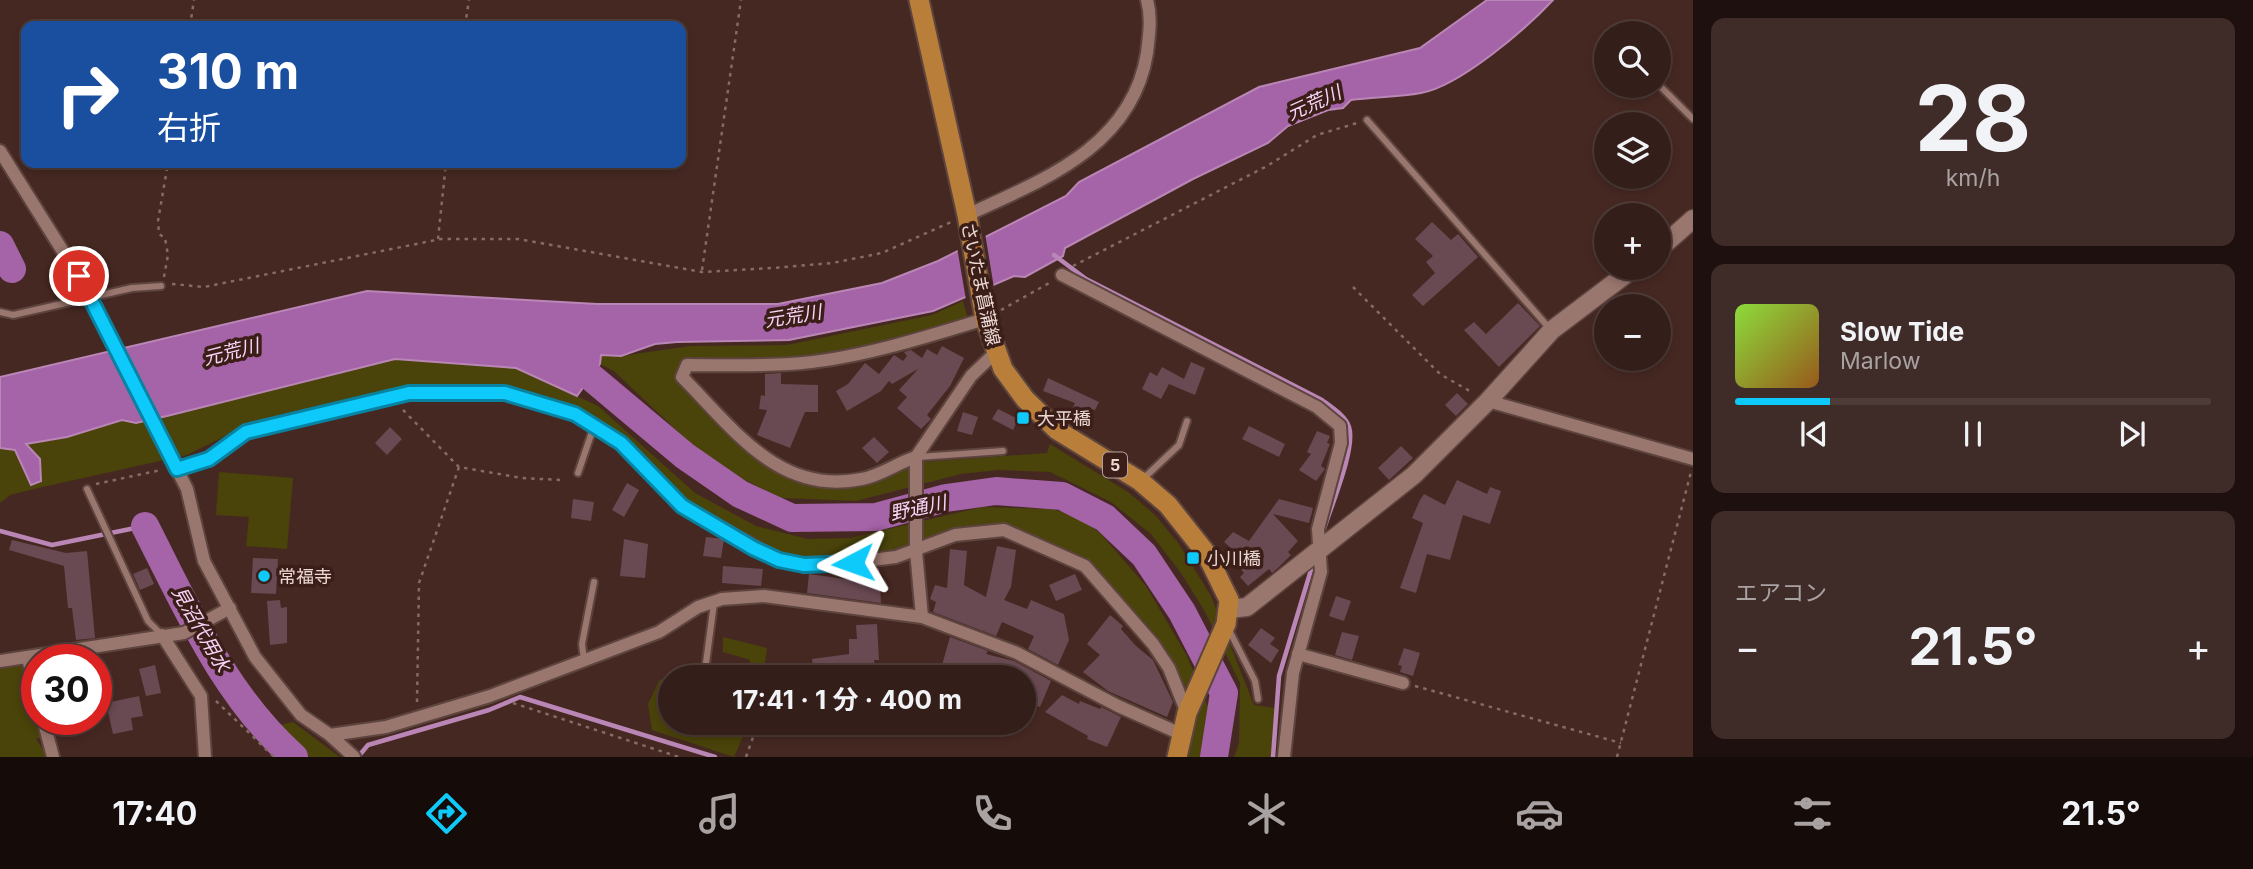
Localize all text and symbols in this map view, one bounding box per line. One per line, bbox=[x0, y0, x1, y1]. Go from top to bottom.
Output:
map controls bbox=[1594, 21, 1671, 371]
button: search bbox=[1594, 21, 1671, 98]
text: 310 m bbox=[157, 42, 299, 101]
icon: right bbox=[42, 49, 133, 140]
text: 28 bbox=[1915, 63, 2031, 173]
water label: 元荒川 bbox=[1283, 80, 1347, 125]
text: 右折 bbox=[157, 108, 221, 147]
button: layers bbox=[1594, 112, 1671, 189]
text: km/h bbox=[1946, 164, 2000, 192]
button: + bbox=[1594, 203, 1671, 280]
street label: さいたま菖蒲線 bbox=[958, 220, 1004, 348]
pin bbox=[49, 246, 109, 306]
icon: arrive bbox=[60, 257, 98, 295]
button: − bbox=[1594, 294, 1671, 371]
water label: 元荒川 bbox=[763, 300, 825, 332]
text: Slow Tide bbox=[1840, 316, 1964, 347]
water label: 元荒川 bbox=[201, 333, 263, 370]
text: Marlow bbox=[1840, 347, 1920, 375]
place label: 大平橋 bbox=[1037, 408, 1091, 429]
marker: 大平橋 bbox=[1015, 410, 1031, 426]
icon: previous bbox=[1795, 415, 1833, 453]
icon: pause bbox=[1954, 415, 1992, 453]
icon: next bbox=[2113, 415, 2151, 453]
road number: 5 bbox=[1103, 452, 1127, 478]
water label: 野通川 bbox=[888, 490, 950, 525]
position arrow bbox=[816, 526, 890, 600]
place label: 小川橋 bbox=[1207, 548, 1261, 569]
marker: 小川橋 bbox=[1185, 550, 1201, 566]
place label: 常福寺 bbox=[278, 566, 332, 587]
marker: 常福寺 bbox=[256, 568, 272, 584]
text: エアコン bbox=[1735, 579, 1827, 607]
water label: 見沼代用水 bbox=[167, 582, 236, 678]
text: 21.5° bbox=[1908, 615, 2038, 678]
text: − bbox=[1735, 624, 1760, 670]
text: + bbox=[2186, 624, 2211, 670]
speed limit sign: 30 bbox=[21, 644, 112, 735]
text: 17:41 · 1 分 · 400 m bbox=[732, 684, 962, 715]
icon: directions bbox=[422, 789, 471, 838]
icon: music bbox=[695, 789, 744, 838]
icon: phone bbox=[968, 789, 1017, 838]
icon: climate bbox=[1242, 789, 1291, 838]
icon: car bbox=[1515, 789, 1564, 838]
icon: filters bbox=[1788, 789, 1837, 838]
text: 17:40 bbox=[112, 794, 197, 833]
text: 21.5° bbox=[2061, 794, 2141, 833]

